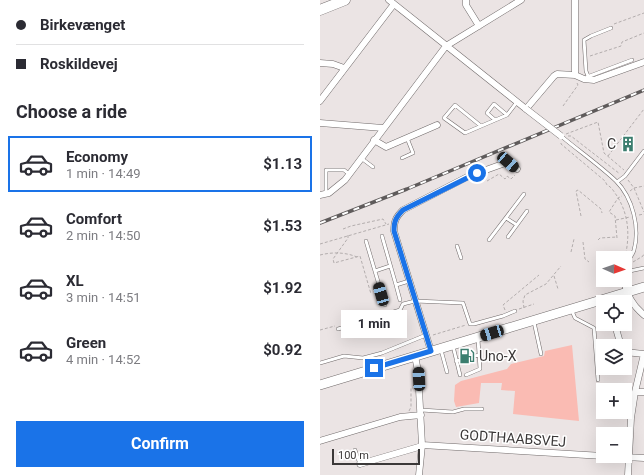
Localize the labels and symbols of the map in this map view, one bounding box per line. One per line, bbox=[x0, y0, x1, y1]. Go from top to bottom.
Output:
building icon: C bbox=[619, 135, 637, 153]
place label: C bbox=[607, 136, 616, 152]
car bbox=[495, 150, 521, 174]
route start bbox=[468, 164, 486, 182]
north arrow bbox=[596, 251, 632, 287]
car bbox=[372, 281, 390, 307]
callout: 1 min bbox=[341, 310, 407, 338]
car bbox=[479, 324, 505, 342]
fuel station icon: Uno-X bbox=[458, 347, 476, 365]
place label: Uno-X bbox=[479, 348, 517, 364]
route end bbox=[365, 359, 383, 377]
car bbox=[412, 367, 426, 391]
street label: GODTHAABSVEJ bbox=[459, 426, 567, 450]
scale bar bbox=[332, 447, 420, 466]

